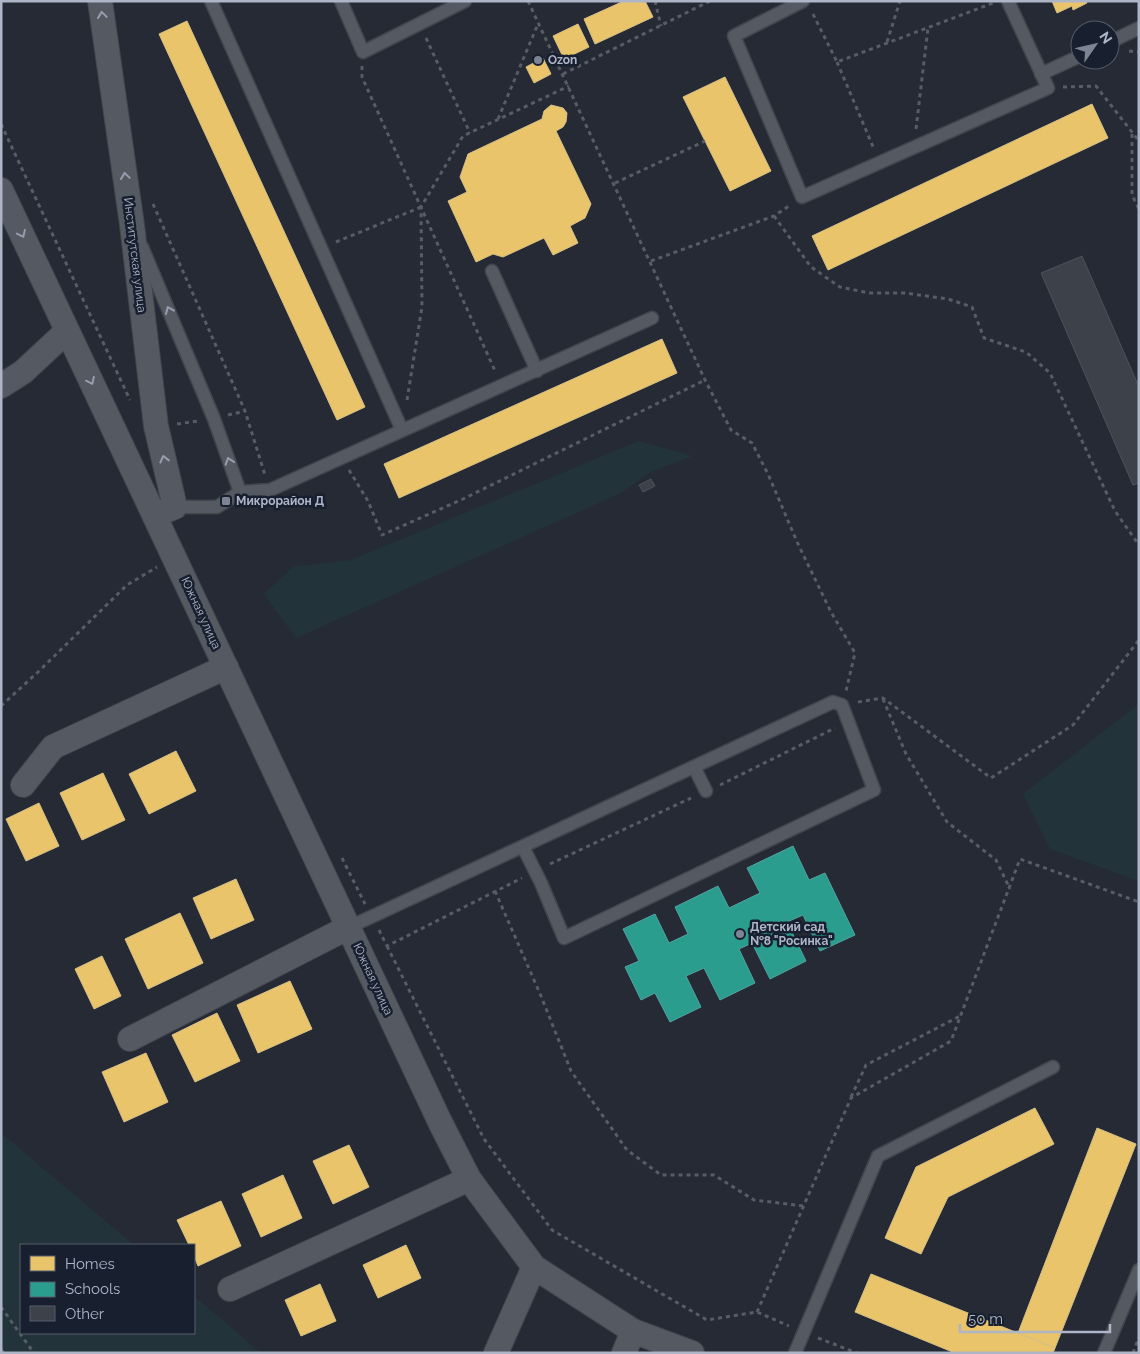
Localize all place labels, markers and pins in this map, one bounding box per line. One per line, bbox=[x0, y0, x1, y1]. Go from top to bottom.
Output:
place label: Ozon bbox=[548, 53, 577, 67]
marker: Ozon bbox=[532, 54, 544, 66]
place label: Микрорайон Д bbox=[236, 494, 325, 508]
marker: Микрорайон Д bbox=[220, 495, 232, 507]
place label: Детский сад №8 "Росинка" bbox=[750, 920, 833, 948]
marker: Детский сад №8 "Росинка" bbox=[734, 928, 746, 940]

